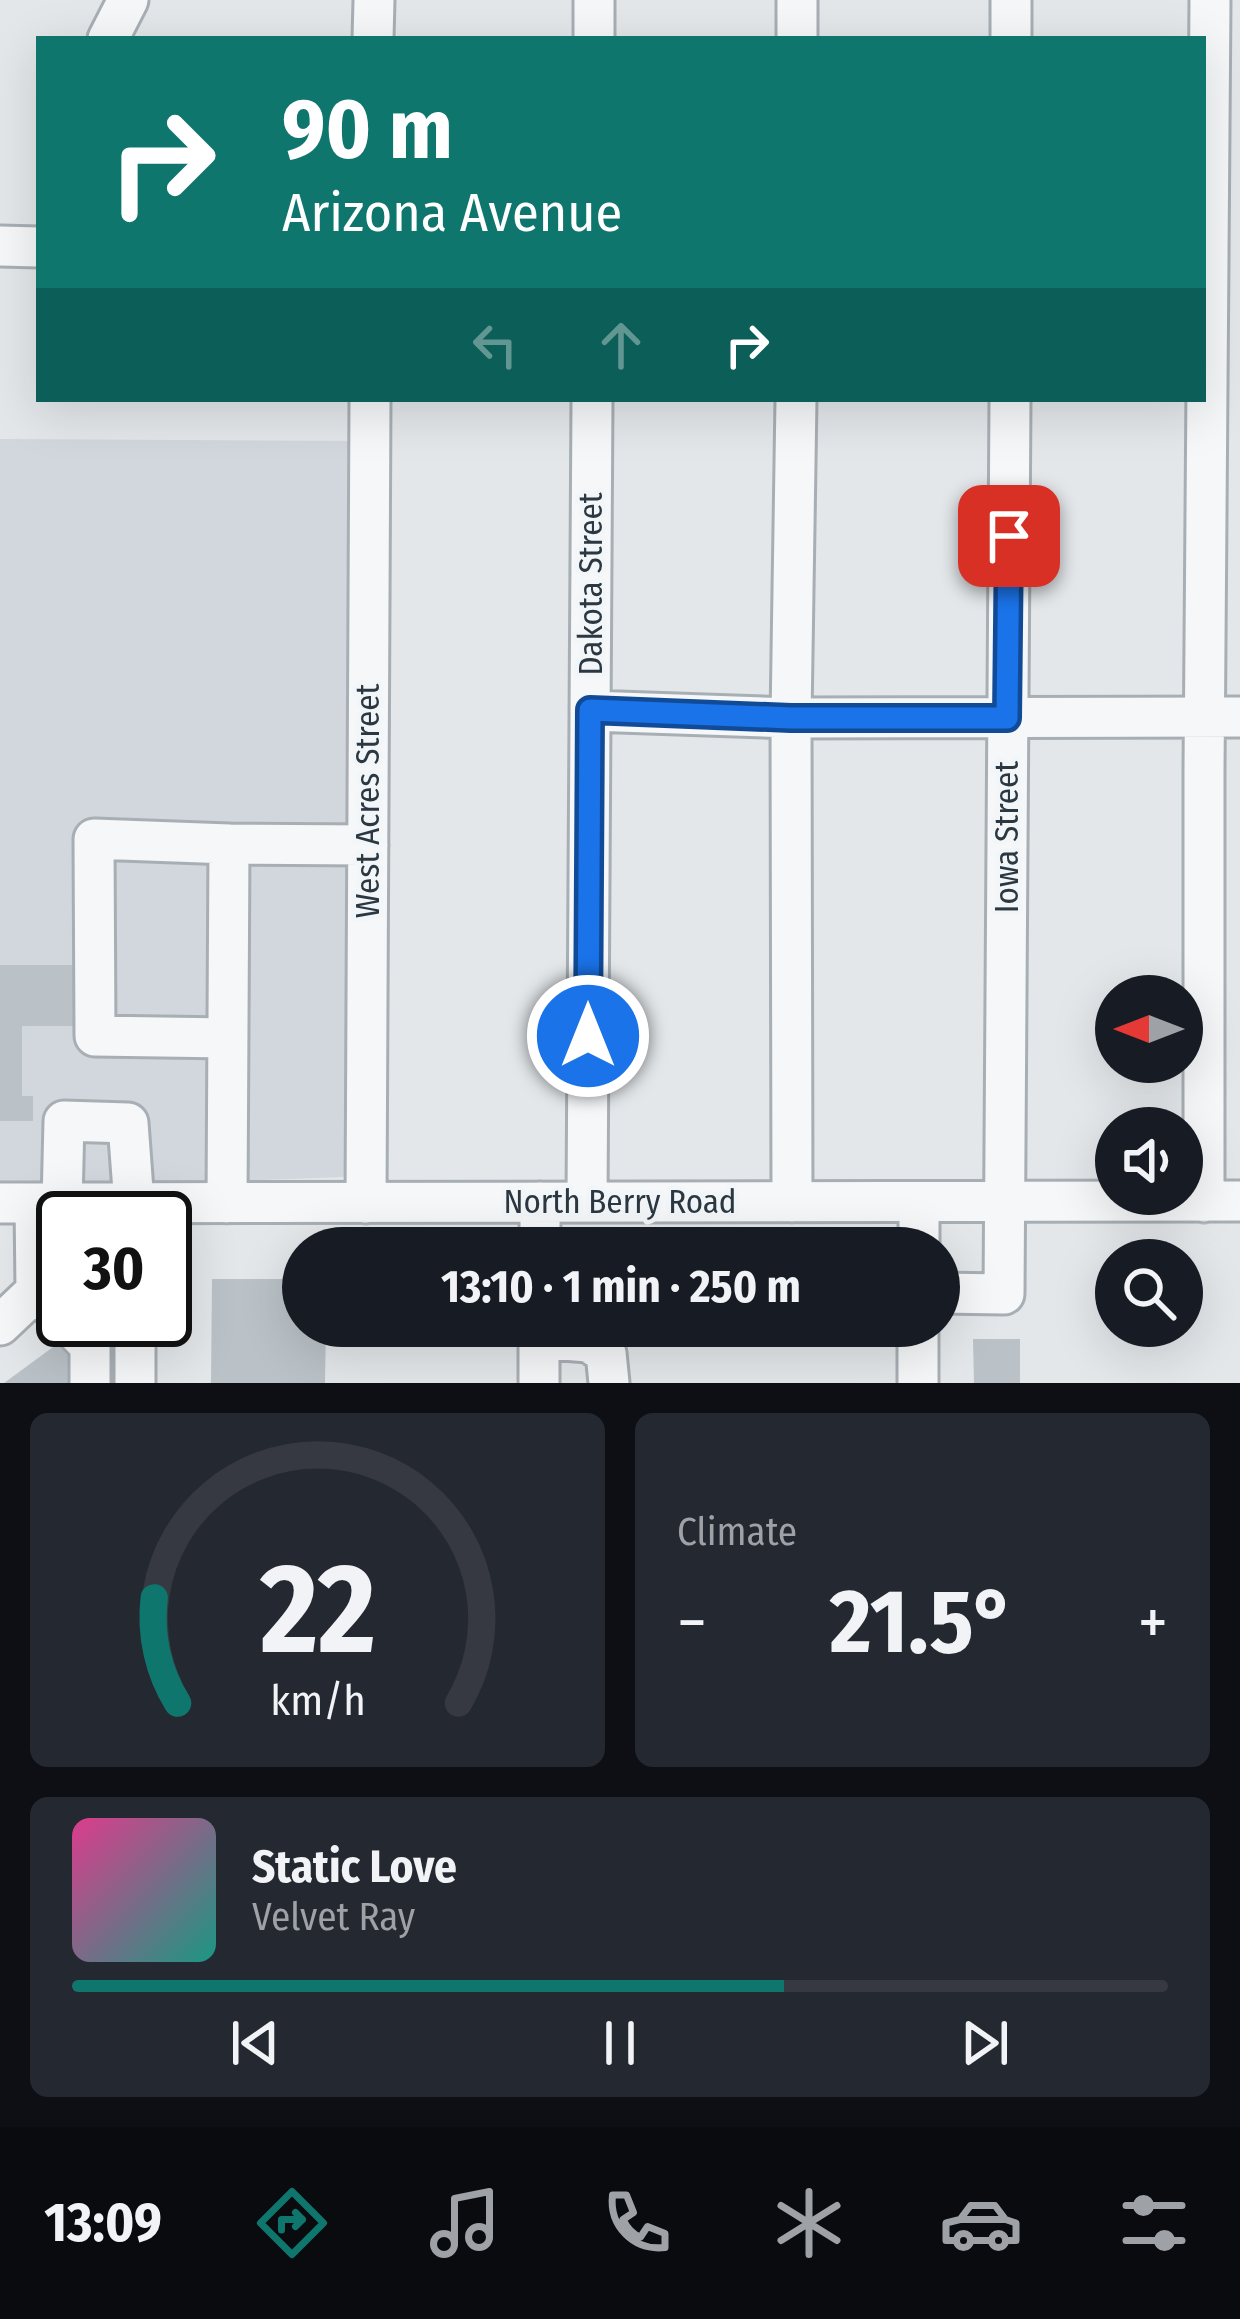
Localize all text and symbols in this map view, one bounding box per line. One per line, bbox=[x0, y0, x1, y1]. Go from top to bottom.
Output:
text: 90 m bbox=[282, 79, 453, 180]
icon: right bbox=[84, 84, 240, 240]
text: Arizona Avenue bbox=[282, 181, 622, 245]
icon: left bbox=[462, 312, 528, 378]
icon: ahead bbox=[588, 312, 654, 378]
icon: right bbox=[714, 312, 780, 378]
pin bbox=[958, 485, 1060, 587]
street label: Dakota Street bbox=[571, 492, 611, 676]
icon: arrive bbox=[976, 503, 1042, 569]
street label: West Acres Street bbox=[348, 683, 388, 918]
street label: Iowa Street bbox=[987, 761, 1027, 913]
position arrow bbox=[525, 973, 651, 1099]
north arrow bbox=[1095, 975, 1203, 1083]
map controls bbox=[1095, 975, 1203, 1347]
button: sound bbox=[1095, 1107, 1203, 1215]
street label: North Berry Road bbox=[503, 1182, 737, 1222]
speed limit sign: 30 bbox=[36, 1191, 192, 1347]
button: search bbox=[1095, 1239, 1203, 1347]
text: 13:10 · 1 min · 250 m bbox=[441, 1260, 801, 1314]
text: Climate bbox=[677, 1509, 797, 1555]
text: 22 bbox=[259, 1535, 375, 1685]
text: 21.5° bbox=[830, 1568, 1015, 1676]
text: − bbox=[677, 1583, 707, 1662]
text: + bbox=[1138, 1583, 1168, 1662]
text: km/h bbox=[270, 1675, 365, 1726]
text: Static Love bbox=[252, 1840, 457, 1894]
text: Velvet Ray bbox=[252, 1894, 415, 1940]
icon: previous bbox=[222, 2010, 288, 2076]
icon: pause bbox=[587, 2010, 653, 2076]
icon: next bbox=[952, 2010, 1018, 2076]
icon: directions bbox=[250, 2181, 334, 2265]
icon: music bbox=[423, 2181, 507, 2265]
icon: phone bbox=[595, 2181, 679, 2265]
icon: climate bbox=[767, 2181, 851, 2265]
icon: car bbox=[939, 2181, 1023, 2265]
icon: filters bbox=[1112, 2181, 1196, 2265]
text: 13:09 bbox=[44, 2191, 162, 2255]

